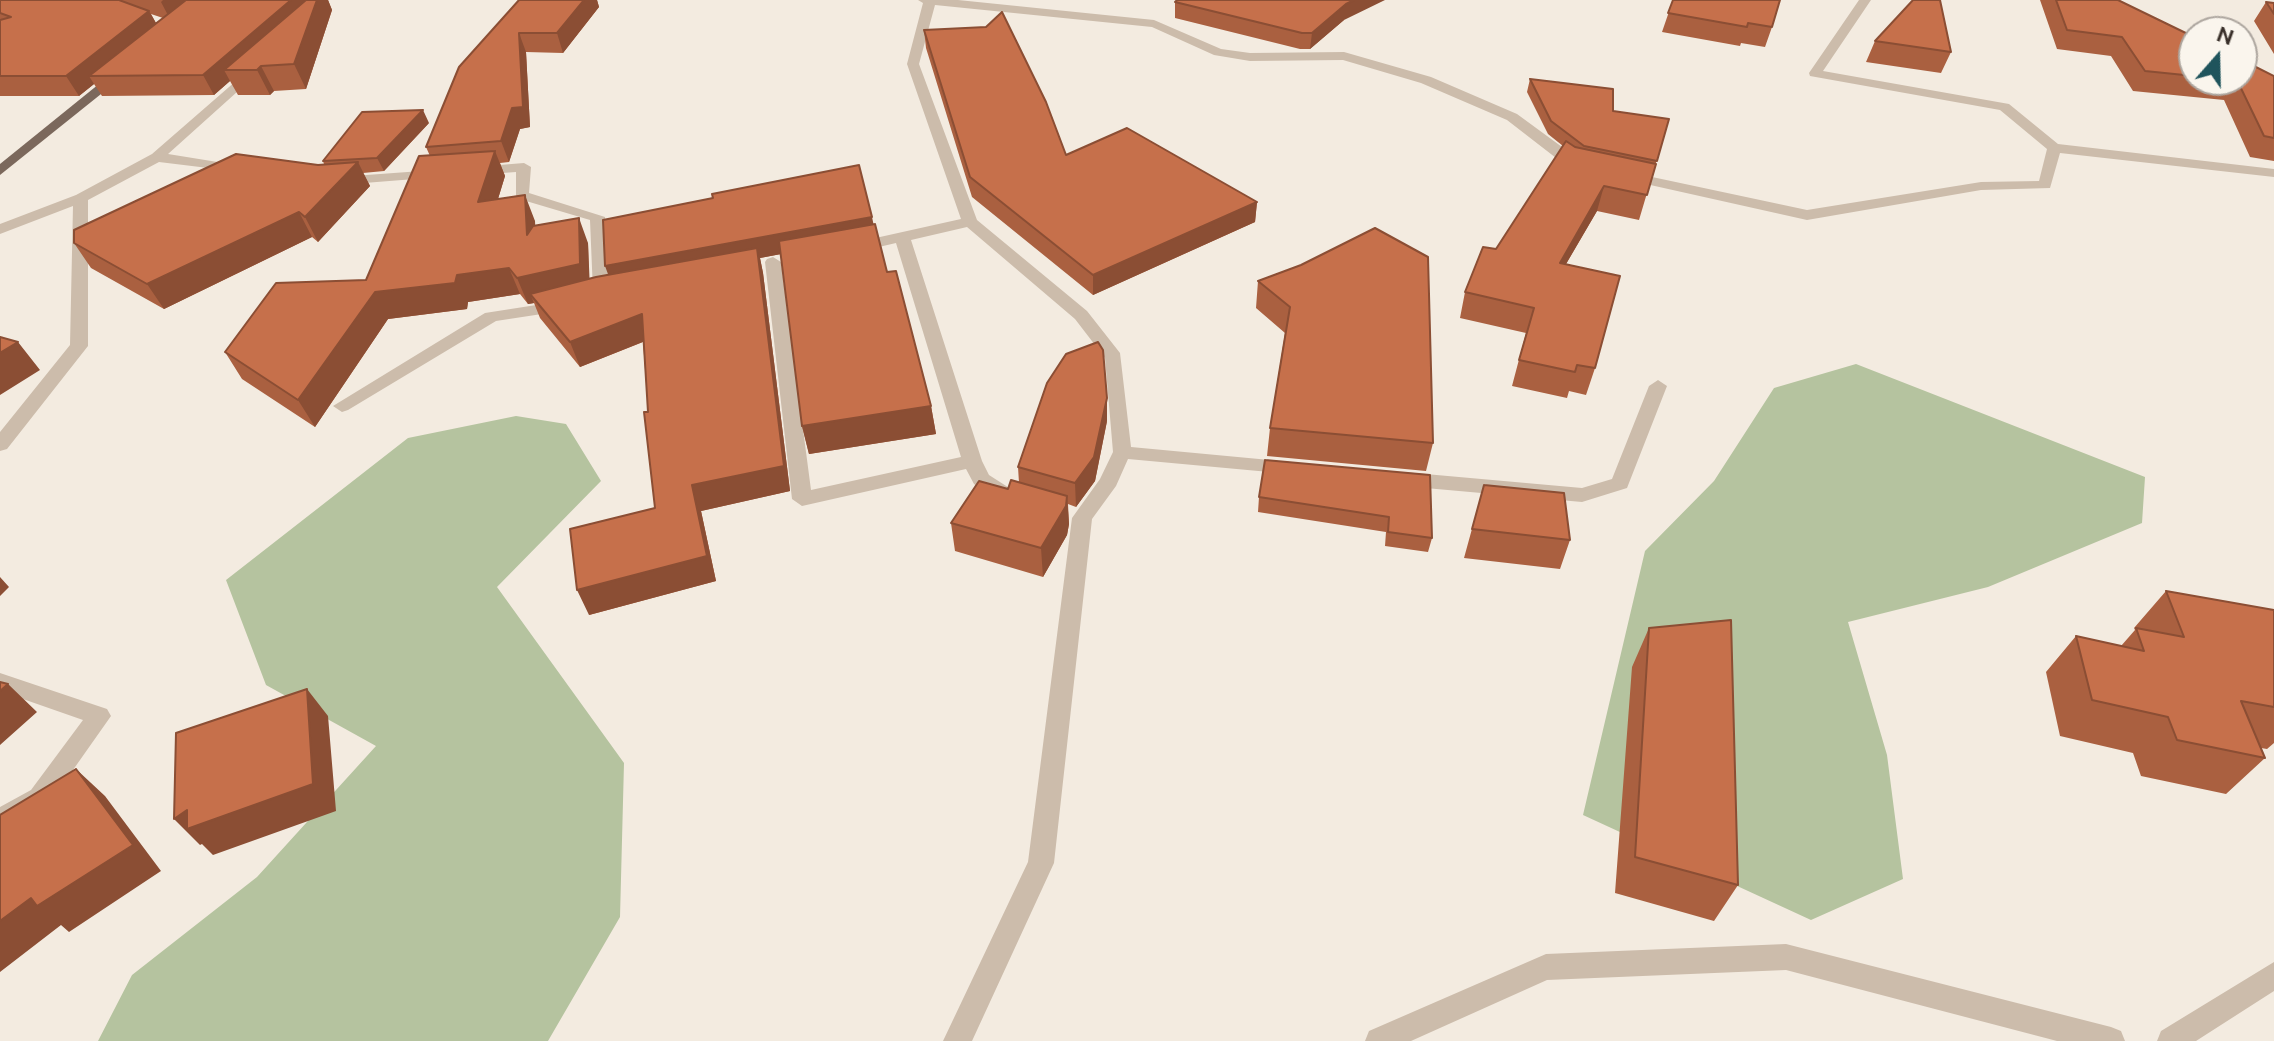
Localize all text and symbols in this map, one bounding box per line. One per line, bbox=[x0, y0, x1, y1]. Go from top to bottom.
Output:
north arrow bbox=[2178, 16, 2258, 96]
text: N bbox=[2214, 20, 2238, 49]

